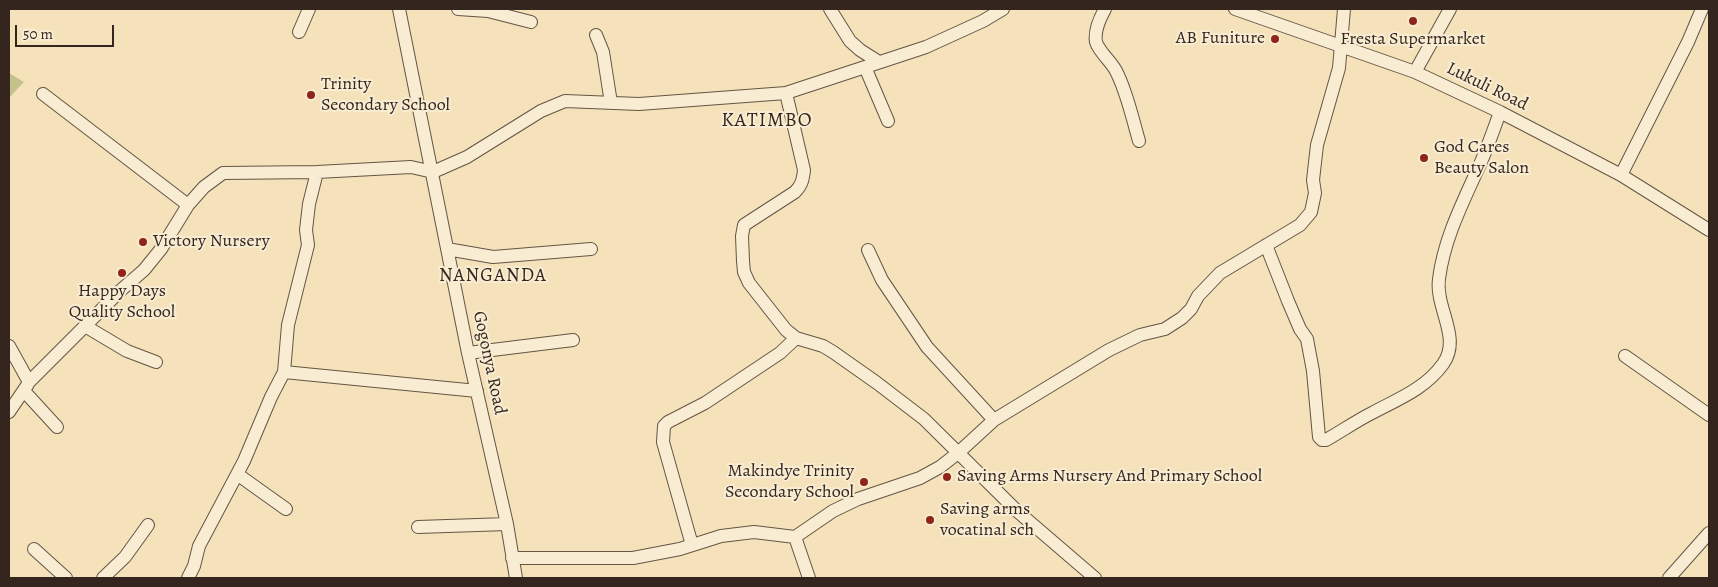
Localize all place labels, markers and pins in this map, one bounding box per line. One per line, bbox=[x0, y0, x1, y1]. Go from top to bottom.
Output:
marker: Fresta Supermarket bbox=[1407, 15, 1419, 27]
place label: AB Funiture bbox=[1176, 28, 1265, 50]
place label: Fresta Supermarket bbox=[1340, 29, 1486, 51]
marker: AB Funiture bbox=[1269, 33, 1281, 45]
place label: Trinity Secondary School bbox=[321, 74, 450, 116]
marker: Trinity Secondary School bbox=[305, 89, 317, 101]
place label: God Cares Beauty Salon bbox=[1434, 137, 1529, 180]
marker: God Cares Beauty Salon bbox=[1418, 152, 1430, 164]
place label: Victory Nursery bbox=[153, 231, 270, 253]
marker: Victory Nursery bbox=[137, 236, 149, 248]
marker: Happy Days Quality School bbox=[116, 267, 128, 279]
place label: Happy Days Quality School bbox=[69, 281, 175, 324]
place label: Makindye Trinity Secondary School bbox=[725, 461, 854, 504]
place label: Saving Arms Nursery And Primary School bbox=[957, 466, 1262, 488]
marker: Saving Arms Nursery And Primary School bbox=[941, 471, 953, 483]
marker: Makindye Trinity Secondary School bbox=[858, 476, 870, 488]
place label: Saving arms vocatinal sch bbox=[940, 499, 1034, 542]
marker: Saving arms vocatinal sch bbox=[924, 514, 936, 526]

